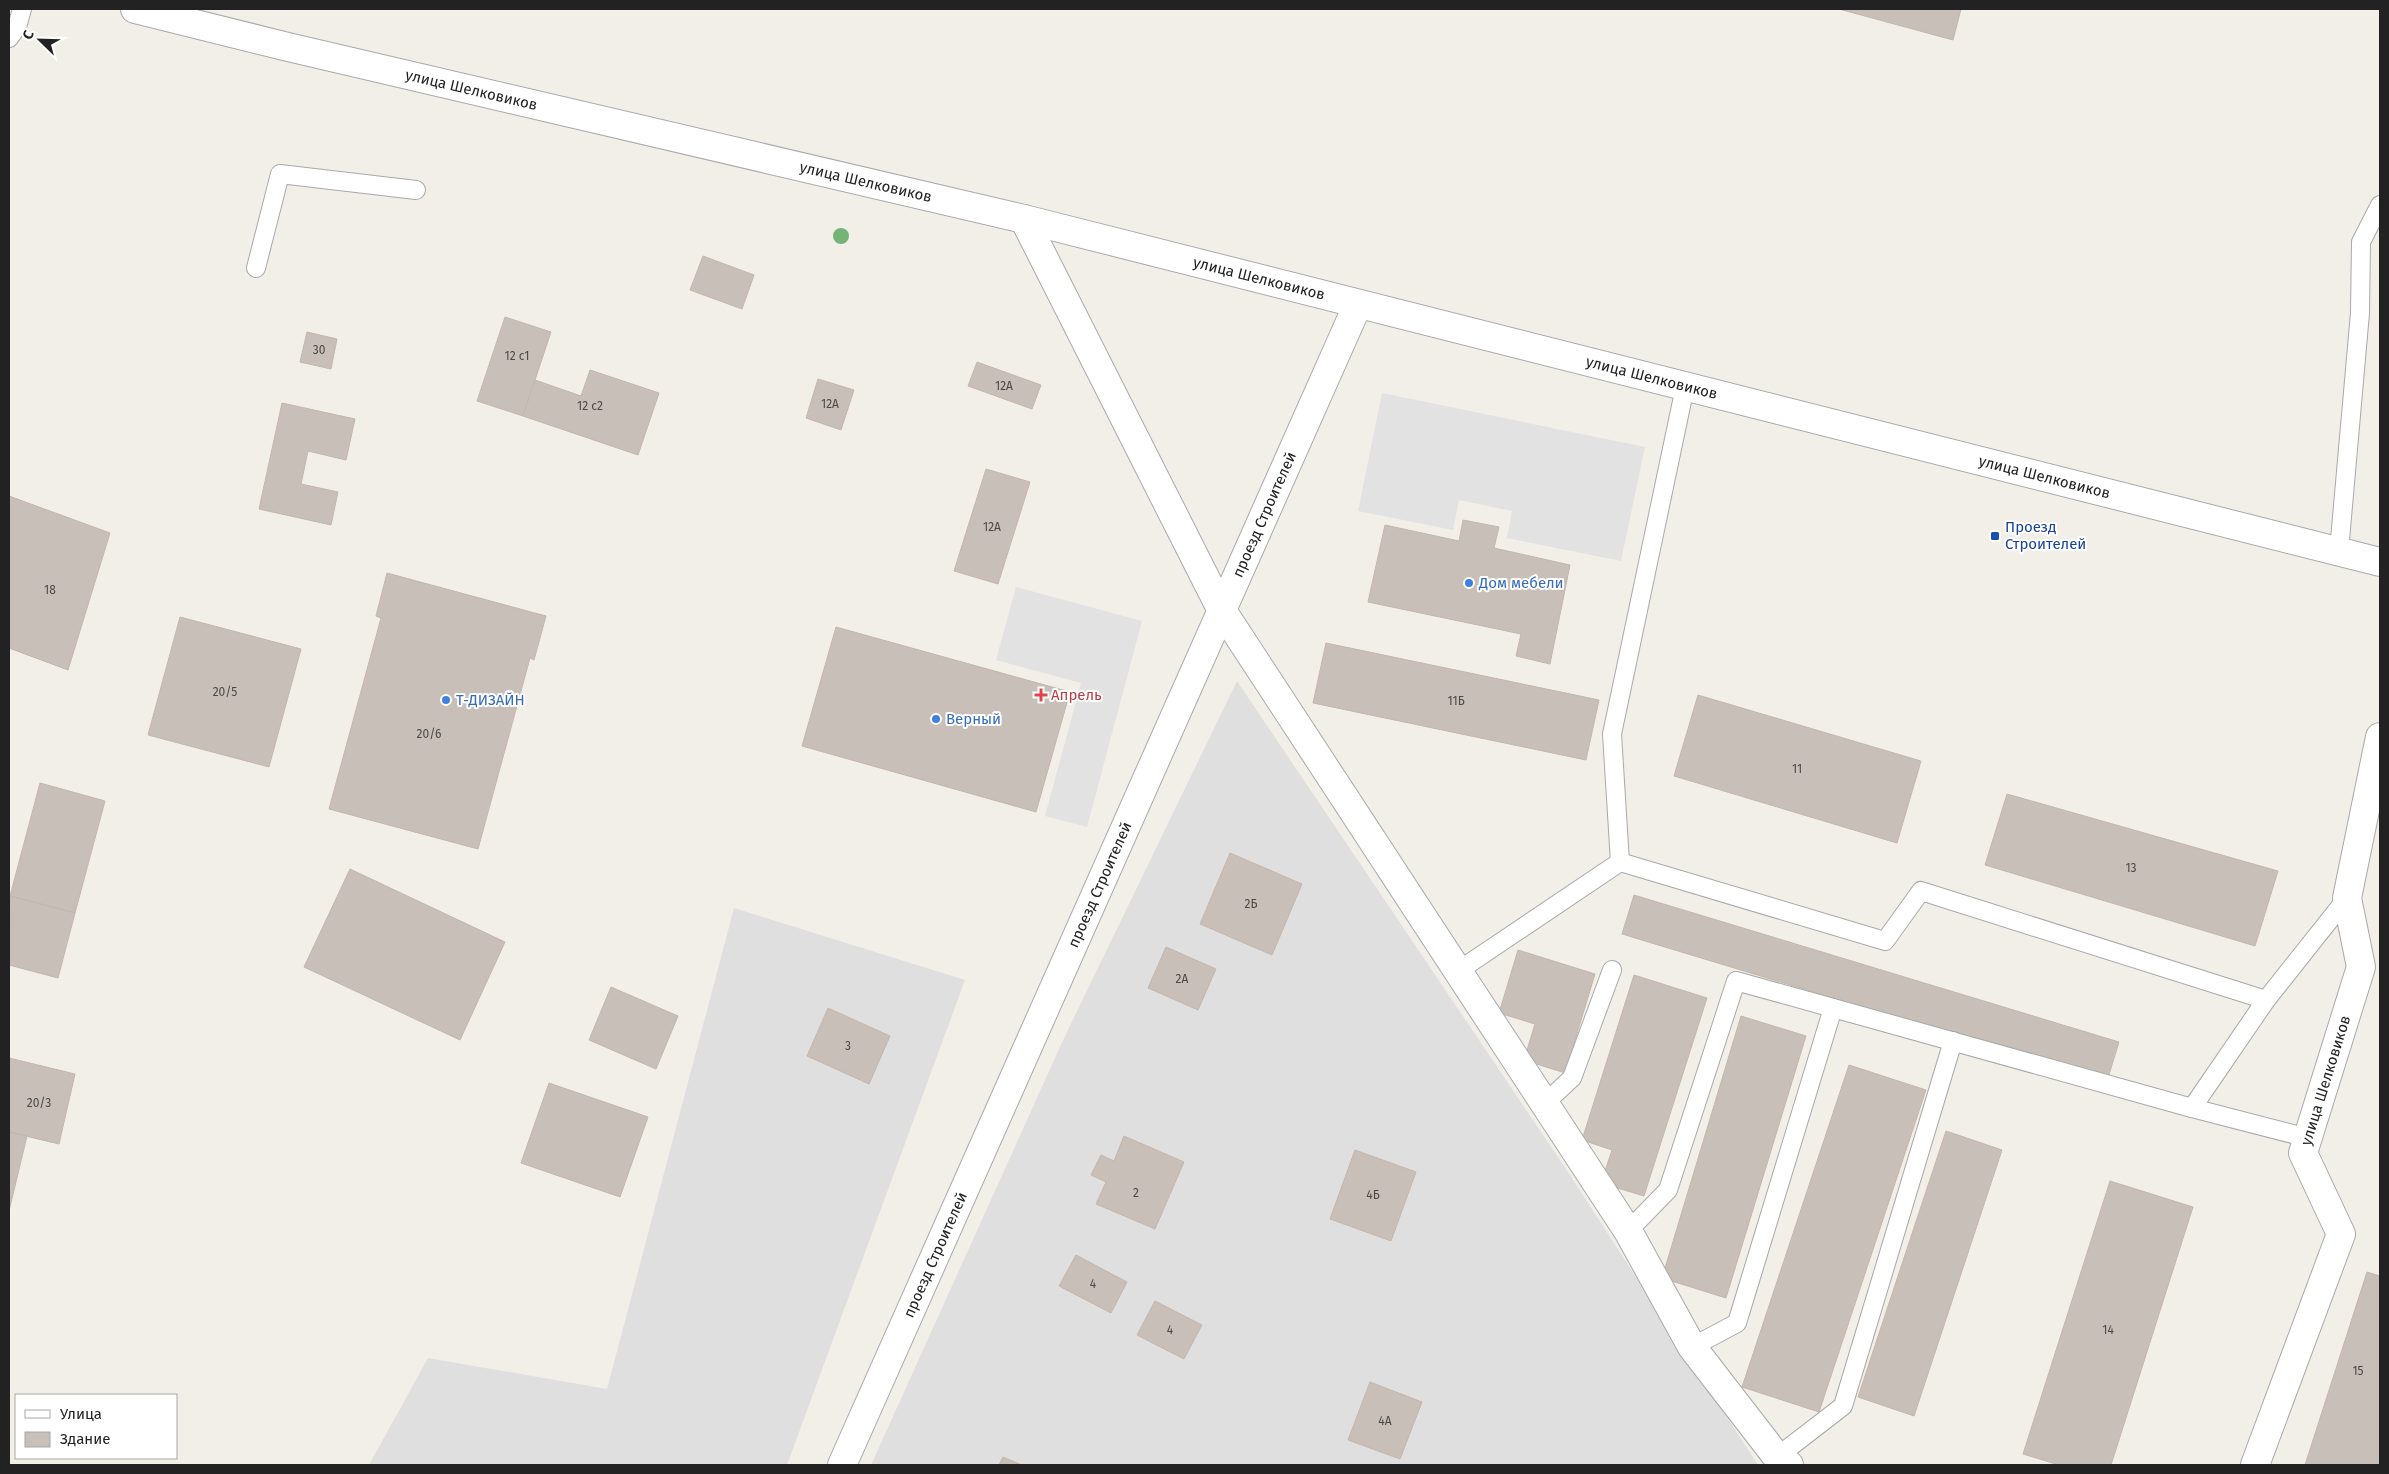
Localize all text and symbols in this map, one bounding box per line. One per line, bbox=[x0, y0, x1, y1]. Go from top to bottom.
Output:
north arrow bbox=[15, 15, 65, 65]
text: С bbox=[19, 28, 38, 42]
street label: улица Шелковиков bbox=[404, 66, 539, 114]
street label: улица Шелковиков bbox=[798, 158, 934, 206]
street label: улица Шелковиков bbox=[1191, 253, 1327, 304]
house number: 30 bbox=[313, 343, 326, 357]
house number: 12 с1 bbox=[504, 349, 530, 363]
street label: улица Шелковиков bbox=[1584, 352, 1719, 403]
house number: 12А bbox=[995, 379, 1013, 393]
house number: 12А bbox=[821, 397, 839, 411]
house number: 12 с2 bbox=[577, 399, 603, 413]
street label: проезд Строителей bbox=[1229, 449, 1300, 580]
street label: улица Шелковиков bbox=[1977, 452, 2112, 502]
place label: Проезд Строителей bbox=[2005, 518, 2086, 553]
house number: 12А bbox=[983, 520, 1001, 534]
marker: Проезд Строителей bbox=[1989, 530, 2001, 542]
place label: Дом мебели bbox=[1478, 574, 1564, 592]
marker: Дом мебели bbox=[1463, 577, 1475, 589]
house number: 18 bbox=[44, 583, 56, 597]
house number: 20/5 bbox=[213, 685, 237, 699]
place label: Апрель bbox=[1051, 686, 1102, 704]
marker: Апрель bbox=[1035, 689, 1047, 701]
place label: Т-ДИЗАЙН bbox=[456, 691, 525, 709]
marker: Т-ДИЗАЙН bbox=[440, 694, 452, 706]
house number: 11Б bbox=[1447, 694, 1465, 708]
place label: Верный bbox=[946, 710, 1001, 728]
marker: Верный bbox=[930, 713, 942, 725]
house number: 20/6 bbox=[417, 727, 441, 741]
house number: 11 bbox=[1792, 762, 1802, 776]
street label: проезд Строителей bbox=[1064, 819, 1136, 950]
house number: 13 bbox=[2125, 861, 2137, 875]
house number: 2Б bbox=[1245, 897, 1257, 911]
house number: 2А bbox=[1176, 972, 1189, 986]
street label: улица Шелковиков bbox=[2297, 1013, 2354, 1148]
house number: 3 bbox=[845, 1039, 851, 1053]
house number: 20/3 bbox=[27, 1096, 51, 1110]
house number: 2 bbox=[1133, 1186, 1139, 1200]
house number: 4Б bbox=[1366, 1188, 1380, 1202]
street label: проезд Строителей bbox=[900, 1189, 971, 1320]
house number: 4 bbox=[1090, 1277, 1097, 1291]
house number: 4 bbox=[1167, 1323, 1174, 1337]
house number: 14 bbox=[2102, 1323, 2114, 1337]
house number: 15 bbox=[2352, 1364, 2364, 1378]
legend bbox=[15, 1394, 178, 1459]
text: Улица bbox=[60, 1405, 102, 1423]
house number: 4А bbox=[1378, 1414, 1392, 1428]
text: Здание bbox=[60, 1430, 110, 1448]

